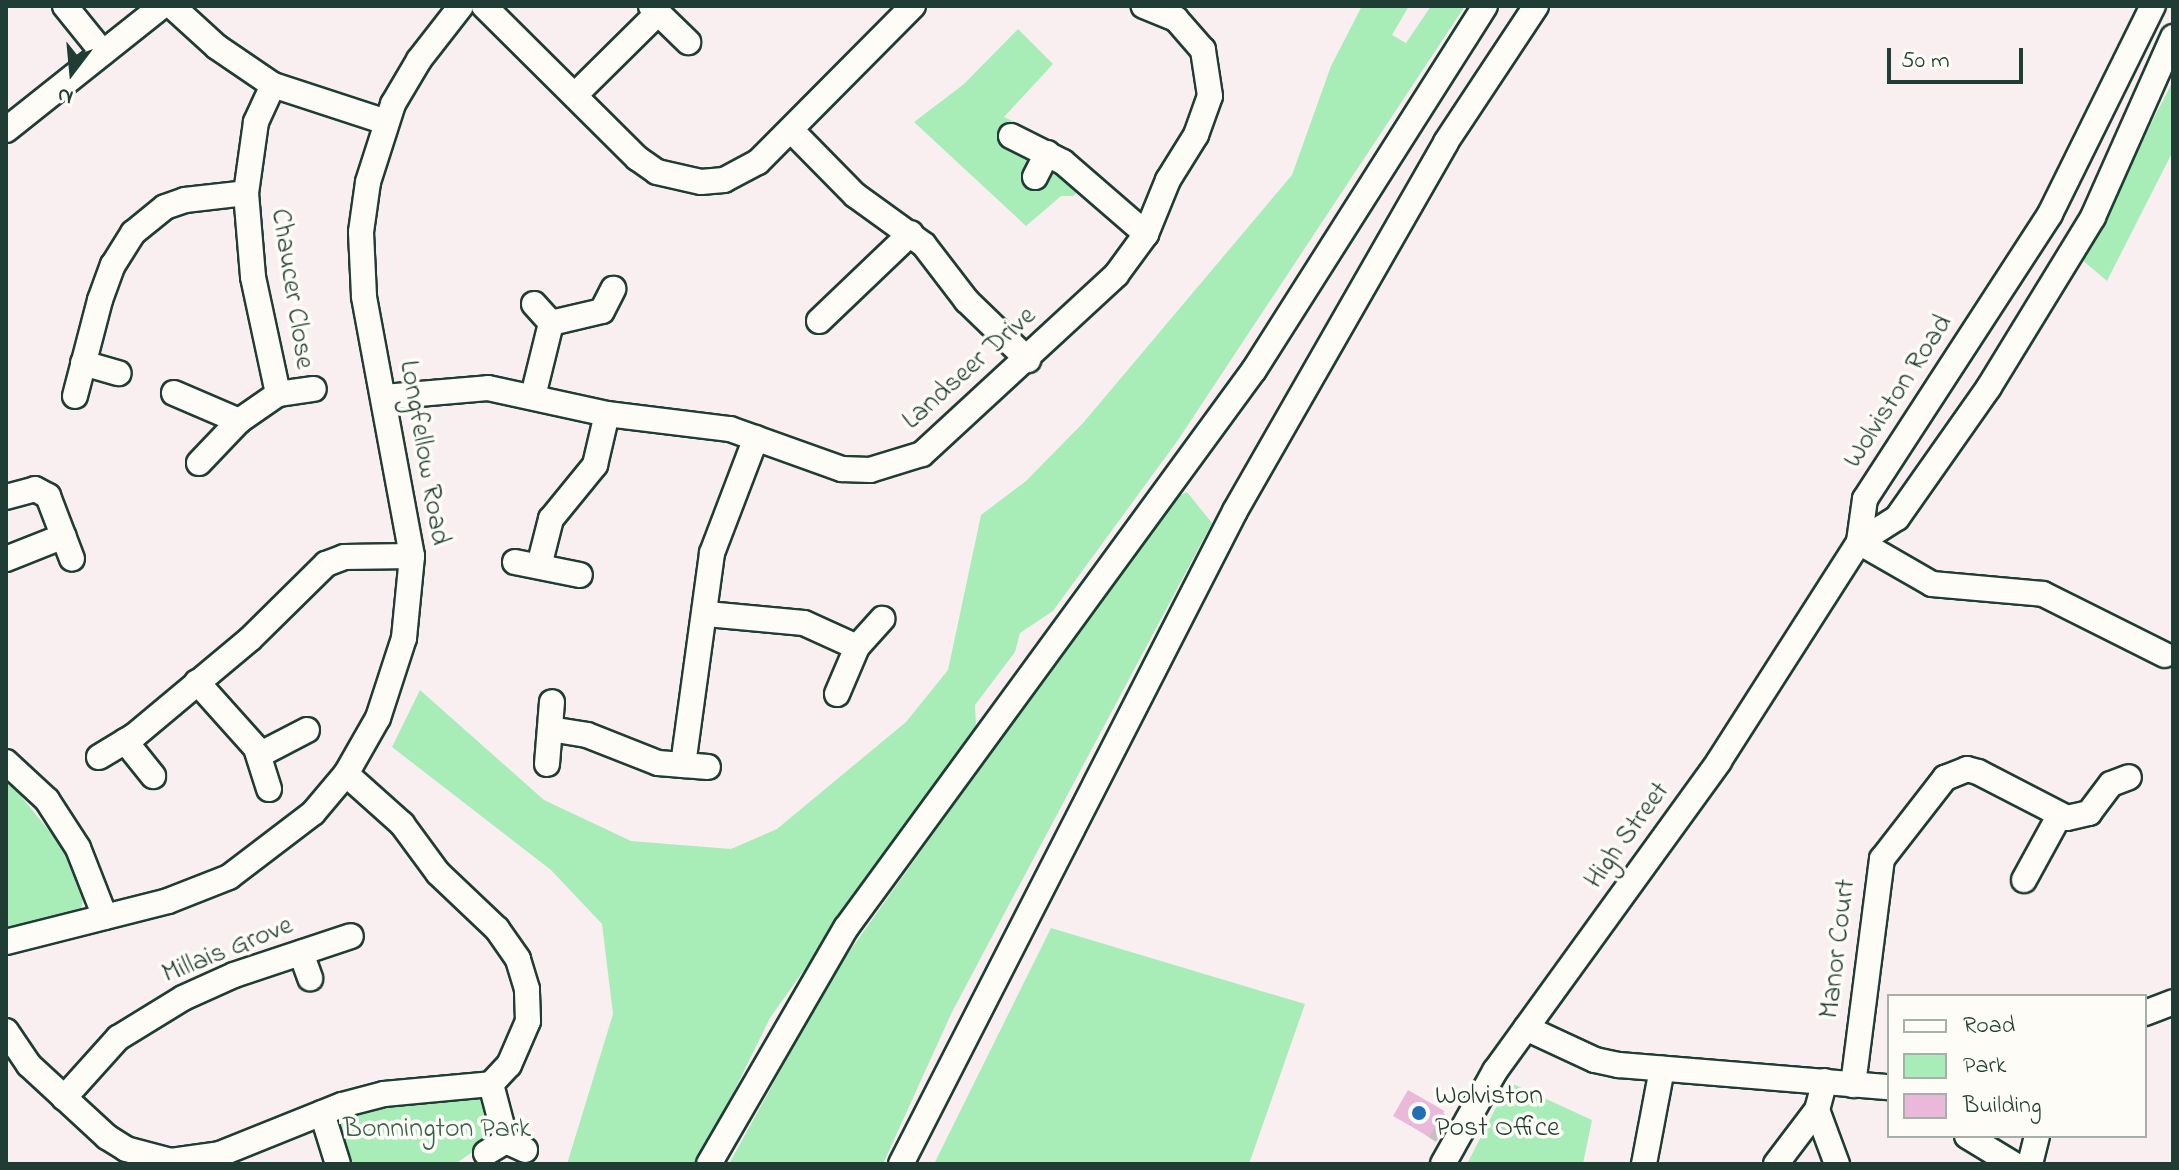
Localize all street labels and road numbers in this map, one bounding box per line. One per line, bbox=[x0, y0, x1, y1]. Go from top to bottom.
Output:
street label: Chaucer Close bbox=[262, 206, 320, 372]
street label: Landseer Drive bbox=[896, 300, 1044, 438]
street label: Wolviston Road bbox=[1837, 309, 1961, 475]
street label: Longfellow Road bbox=[390, 358, 456, 548]
street label: High Street bbox=[1578, 776, 1678, 896]
street label: Manor Court bbox=[1814, 877, 1864, 1021]
street label: Millais Grove bbox=[158, 910, 298, 992]

